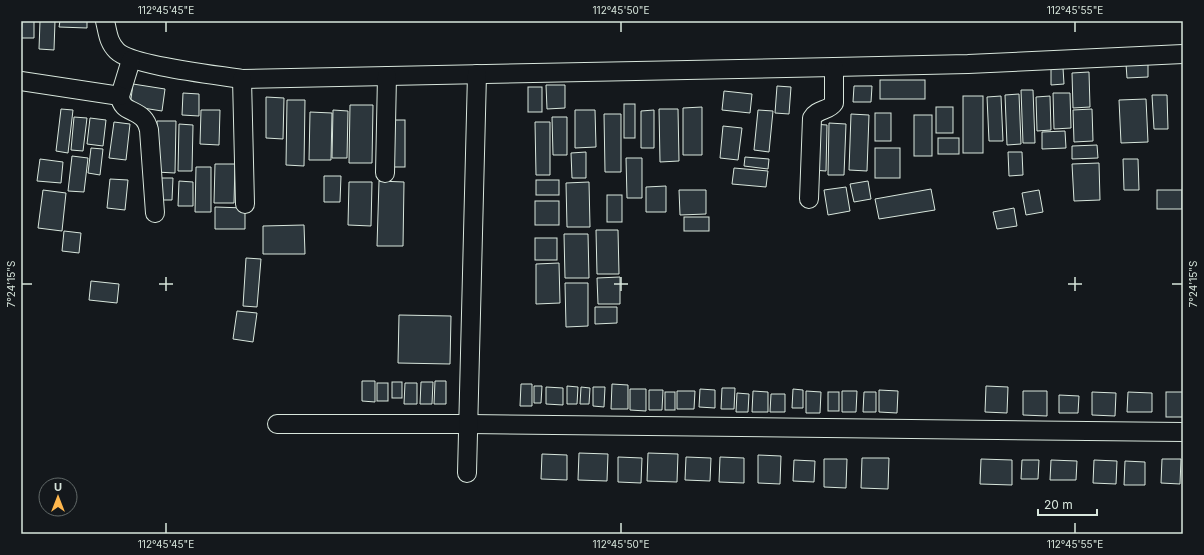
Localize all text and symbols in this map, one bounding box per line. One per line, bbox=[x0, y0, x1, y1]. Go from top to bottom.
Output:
text: 112°45'45"E bbox=[138, 4, 194, 16]
text: 112°45'50"E bbox=[593, 4, 649, 16]
text: 112°45'55"E bbox=[1047, 4, 1103, 16]
text: 7°24'15"S bbox=[5, 261, 17, 307]
text: 7°24'15"S bbox=[1187, 261, 1199, 307]
north arrow bbox=[38, 477, 78, 517]
text: U bbox=[54, 480, 62, 494]
scale bar bbox=[1038, 491, 1097, 517]
text: 20 m bbox=[1044, 497, 1073, 512]
text: 112°45'45"E bbox=[138, 538, 194, 550]
text: 112°45'50"E bbox=[593, 538, 649, 550]
text: 112°45'55"E bbox=[1047, 538, 1103, 550]

